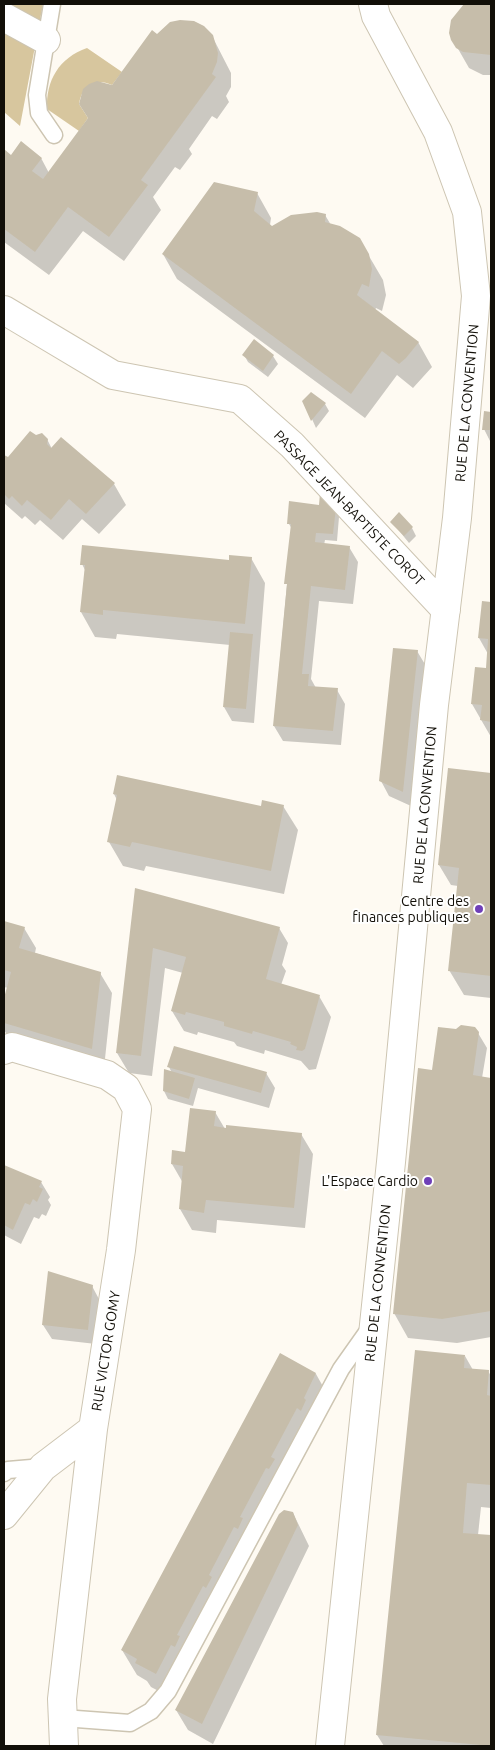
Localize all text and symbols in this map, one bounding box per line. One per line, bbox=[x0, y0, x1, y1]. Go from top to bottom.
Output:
street label: RUE DE LA CONVENTION bbox=[452, 323, 482, 483]
street label: PASSAGE JEAN-BAPTISTE COROT bbox=[270, 427, 428, 589]
street label: RUE DE LA CONVENTION bbox=[410, 725, 440, 885]
place label: Centre des finances publiques bbox=[352, 893, 469, 926]
marker: Centre des finances publiques bbox=[473, 903, 485, 915]
place label: L'Espace Cardio bbox=[321, 1173, 418, 1189]
marker: L'Espace Cardio bbox=[422, 1175, 434, 1187]
street label: RUE DE LA CONVENTION bbox=[361, 1203, 395, 1363]
street label: RUE VICTOR GOMY bbox=[88, 1290, 124, 1412]

